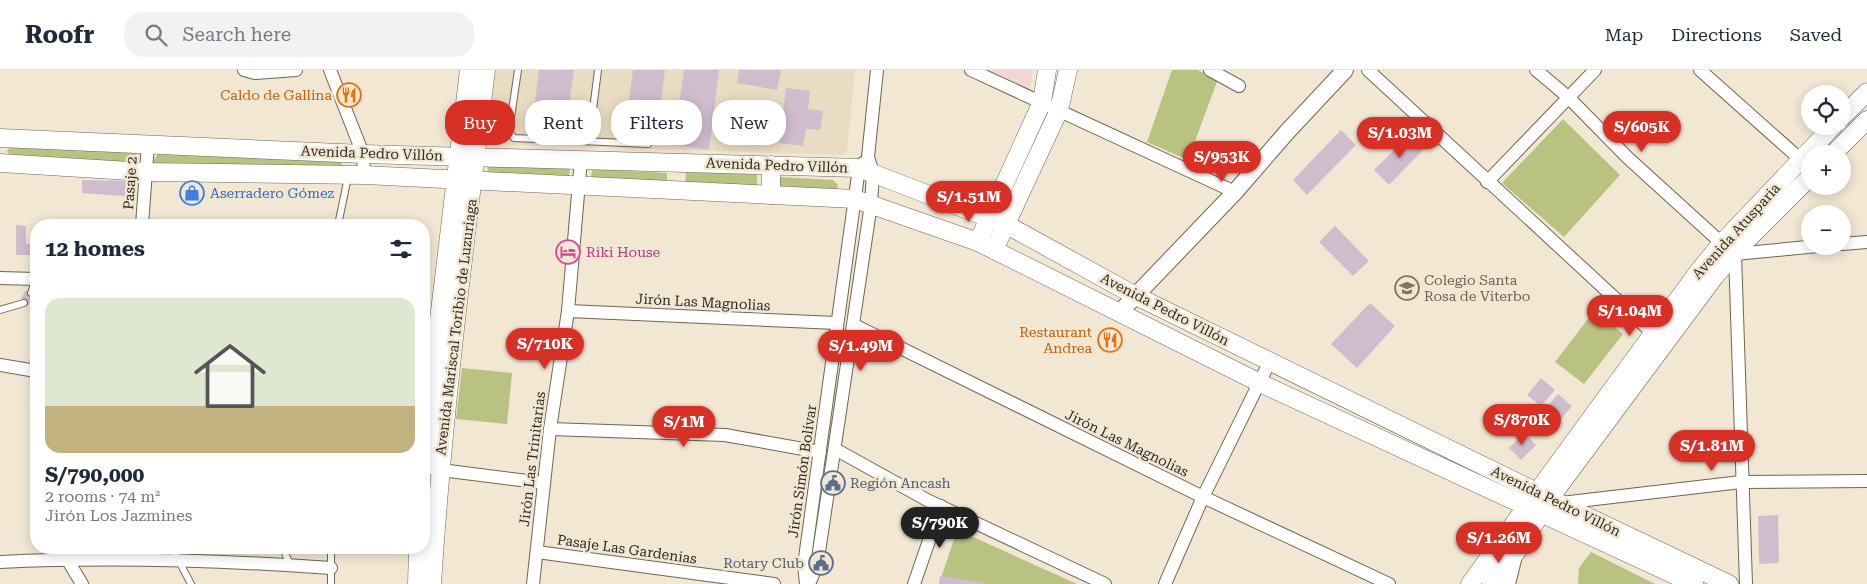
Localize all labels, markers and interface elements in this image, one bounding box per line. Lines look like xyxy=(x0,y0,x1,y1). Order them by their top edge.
search box xyxy=(124,12,474,57)
text: Roofr xyxy=(25,21,94,49)
icon: search xyxy=(142,21,170,49)
text: Search here xyxy=(182,23,291,46)
text: Map xyxy=(1605,24,1643,45)
text: Directions xyxy=(1671,24,1762,45)
text: Saved xyxy=(1790,24,1842,45)
restaurant icon: Caldo de Gallina xyxy=(336,82,362,108)
map controls xyxy=(1801,85,1851,255)
button: locate xyxy=(1801,85,1851,135)
place label: Caldo de Gallina xyxy=(220,87,332,103)
chip: Buy xyxy=(445,100,515,145)
chip: Rent xyxy=(525,100,601,145)
chip: Filters xyxy=(611,100,702,145)
chip: New xyxy=(712,100,786,145)
pin: S/605K xyxy=(1601,111,1683,153)
pin: S/1.03M xyxy=(1354,116,1446,159)
text: S/605K xyxy=(1614,117,1670,136)
text: S/1.03M xyxy=(1368,123,1432,142)
pin: S/953K xyxy=(1181,140,1263,183)
street label: Avenida Pedro Villón xyxy=(301,143,443,163)
button: + xyxy=(1801,145,1851,195)
text: S/953K xyxy=(1194,147,1250,166)
street label: Avenida Pedro Villón xyxy=(706,155,848,175)
street label: Pasaje 2 xyxy=(120,156,140,210)
shop icon: Aserradero Gómez xyxy=(179,180,205,206)
pin: S/1.51M xyxy=(923,180,1015,223)
street label: Avenida Atusparia xyxy=(1689,180,1783,282)
place label: Aserradero Gómez xyxy=(210,185,335,201)
text: S/1.51M xyxy=(937,187,1001,206)
street label: Avenida Mariscal Toribio de Luzuriaga xyxy=(432,197,480,456)
button: − xyxy=(1801,205,1851,255)
icon: filters xyxy=(387,235,415,263)
text: 12 homes xyxy=(45,237,145,261)
hotel icon: Riki House xyxy=(555,239,581,265)
place label: Riki House xyxy=(586,244,661,260)
street label: Avenida Pedro Villón xyxy=(1098,270,1232,348)
place label: Colegio Santa Rosa de Viterbo xyxy=(1424,272,1530,304)
school or university icon: Colegio Santa Rosa de Viterbo xyxy=(1394,275,1420,301)
street label: Jirón Las Magnolias xyxy=(635,290,771,314)
pin: S/1.04M xyxy=(1584,294,1676,337)
text: S/1.04M xyxy=(1598,301,1662,320)
place label: Restaurant Andrea xyxy=(1019,324,1092,356)
restaurant icon: Restaurant Andrea xyxy=(1097,327,1123,353)
pin: S/710K xyxy=(504,328,586,370)
pin: S/1.49M xyxy=(815,330,907,372)
icon: home xyxy=(185,331,275,421)
text: S/710K xyxy=(517,334,573,353)
text: S/1.49M xyxy=(829,336,893,355)
street label: Jirón Las Trinitarias xyxy=(516,390,548,527)
street label: Jirón Simón Bolívar xyxy=(785,403,819,539)
pin: S/870K xyxy=(1481,404,1563,446)
pin: S/1M xyxy=(654,406,714,448)
street label: Jirón Las Magnolias xyxy=(1063,406,1192,480)
text: S/870K xyxy=(1494,410,1550,429)
text: S/1M xyxy=(663,412,705,431)
pin: S/1.81M xyxy=(1666,430,1758,472)
text: S/1.81M xyxy=(1680,436,1744,455)
text: S/790,000 xyxy=(45,463,144,487)
street label: Avenida Pedro Villón xyxy=(1489,463,1623,539)
public building icon: Región Ancash xyxy=(820,470,846,496)
place label: Región Ancash xyxy=(850,475,951,491)
text: 2 rooms · 74 m² xyxy=(45,487,160,506)
text: Jirón Los Jazmines xyxy=(45,506,192,525)
pin: S/790K xyxy=(899,506,981,549)
text: S/790K xyxy=(912,513,968,532)
pin: S/1.26M xyxy=(1453,522,1545,564)
text: S/1.26M xyxy=(1467,528,1531,547)
street label: Pasaje Las Gardenias xyxy=(556,531,698,567)
public building icon: Rotary Club xyxy=(808,550,834,576)
place label: Rotary Club xyxy=(723,555,804,571)

